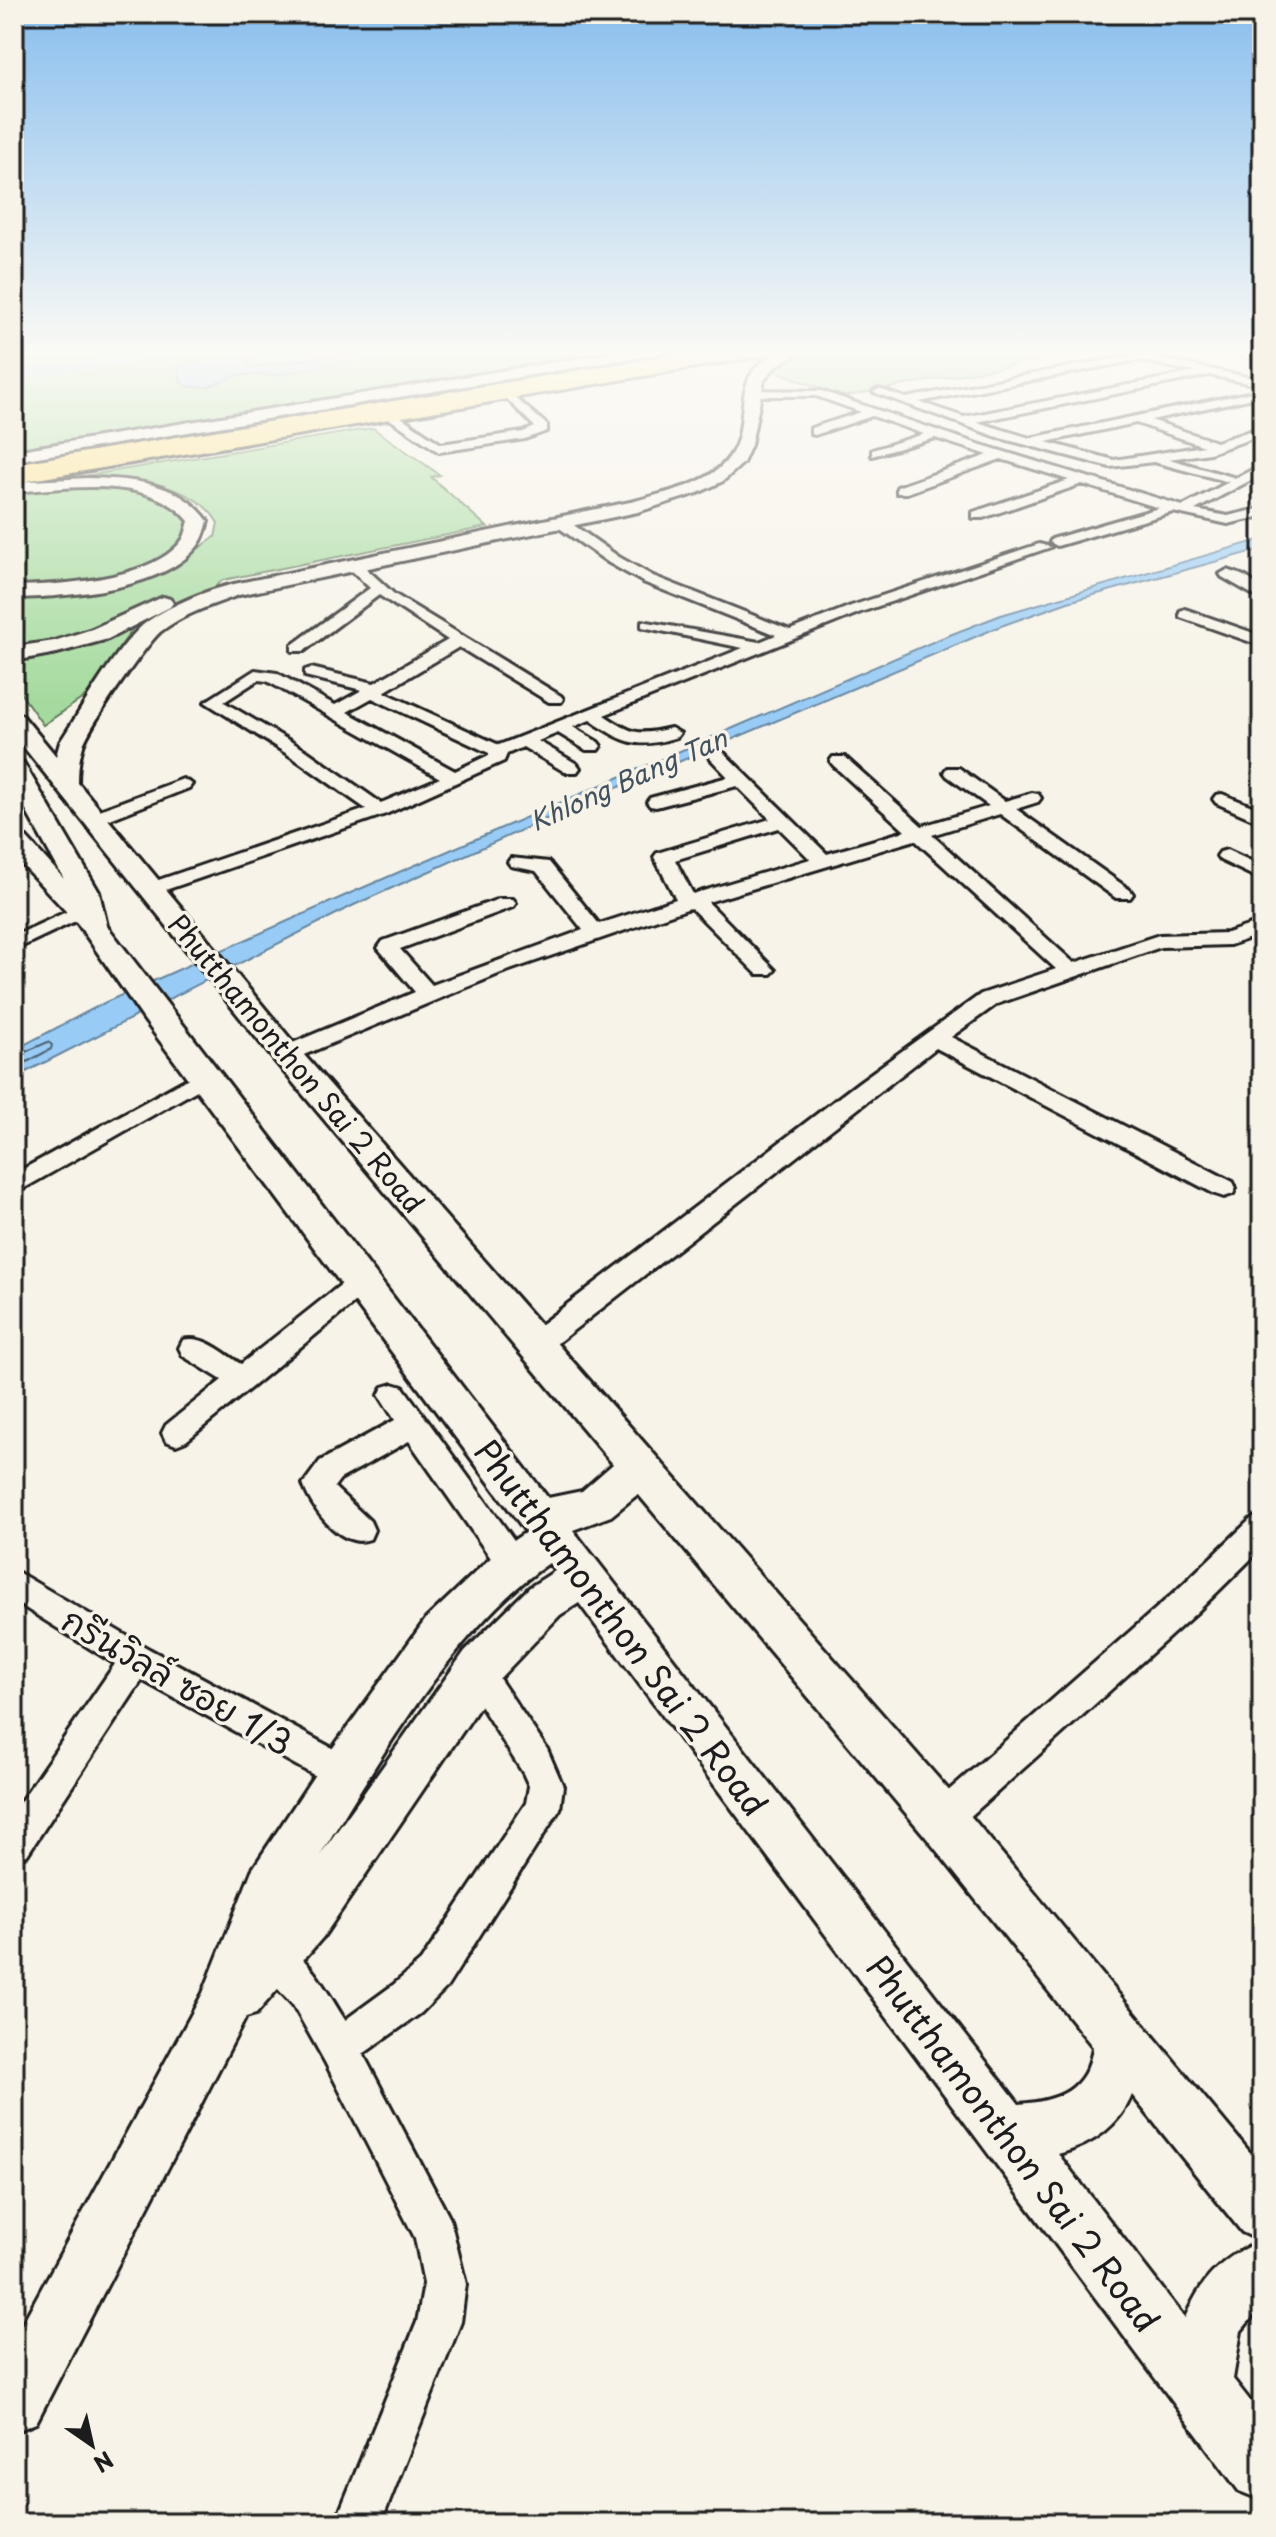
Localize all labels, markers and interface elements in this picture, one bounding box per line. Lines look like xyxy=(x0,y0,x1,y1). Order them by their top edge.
water label: Khlong Bang Tan xyxy=(523,717,734,840)
street label: Phutthamonthon Sai 2 Road xyxy=(159,904,435,1222)
street label: Phutthamonthon Sai 2 Road xyxy=(463,1427,781,1827)
street label: กรีนวิลล์ ซอย 1/3 xyxy=(53,1593,303,1767)
street label: Phutthamonthon Sai 2 Road xyxy=(855,1943,1173,2343)
north arrow xyxy=(52,2405,132,2485)
text: N xyxy=(88,2444,120,2481)

